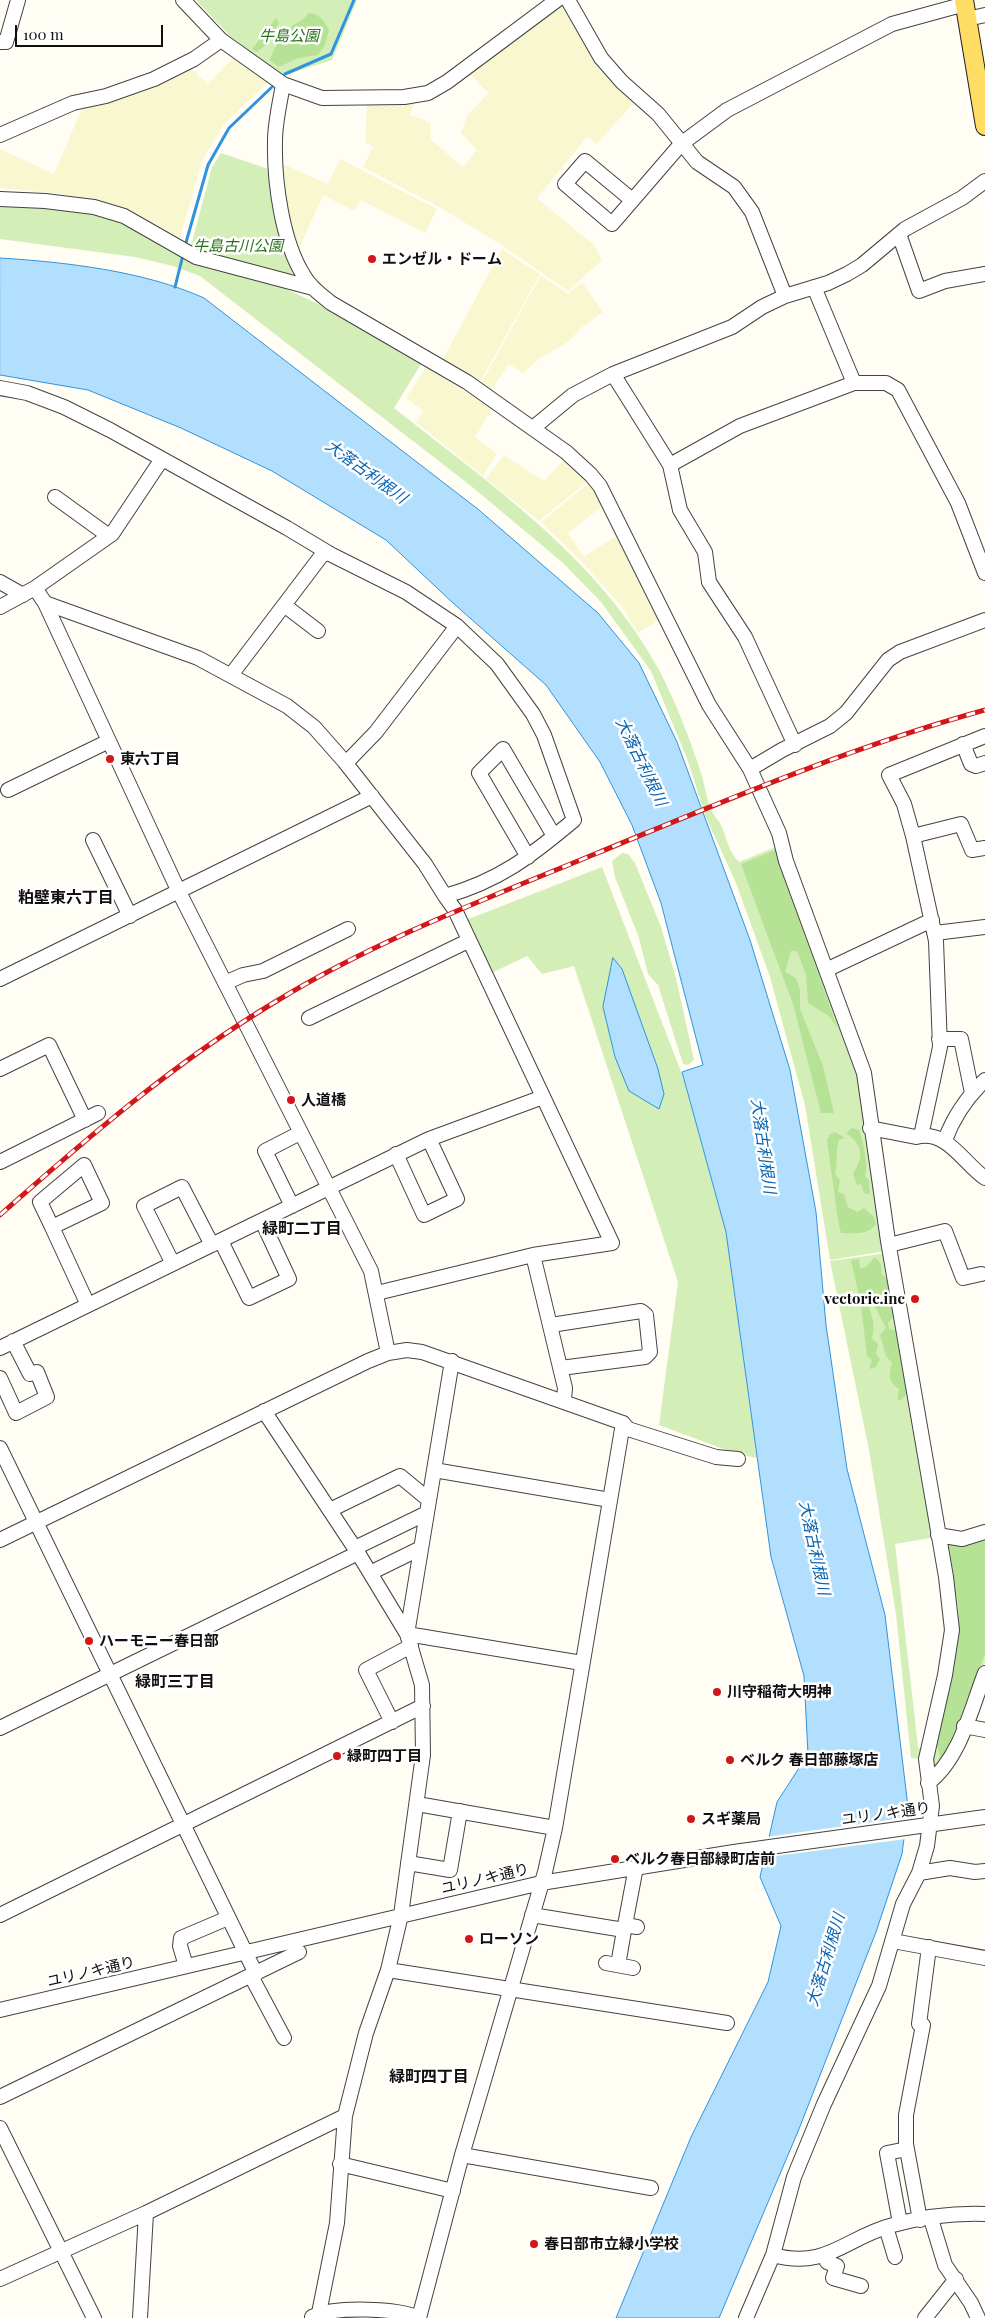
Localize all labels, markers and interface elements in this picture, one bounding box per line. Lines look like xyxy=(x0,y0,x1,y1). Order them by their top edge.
scale bar xyxy=(18,15,165,47)
text: 100 m xyxy=(23,24,64,44)
park label: 牛島公園 xyxy=(259,27,319,45)
park label: 牛島古川公園 xyxy=(193,237,283,255)
place label: エンゼル・ドーム xyxy=(382,250,502,268)
marker: エンゼル・ドーム xyxy=(366,253,378,265)
water label: 大落古利根川 xyxy=(322,436,410,508)
water label: 大落古利根川 xyxy=(611,715,671,809)
place label: 東六丁目 xyxy=(120,750,180,768)
marker: 東六丁目 xyxy=(104,753,116,765)
district label: 粕壁東六丁目 xyxy=(18,888,114,908)
place label: 人道橋 xyxy=(301,1091,346,1109)
marker: 人道橋 xyxy=(285,1094,297,1106)
water label: 大落古利根川 xyxy=(747,1097,779,1195)
district label: 緑町二丁目 xyxy=(262,1219,342,1239)
place label: vectoric.inc xyxy=(824,1290,905,1308)
marker: vectoric.inc xyxy=(909,1293,921,1305)
water label: 大落古利根川 xyxy=(795,1499,833,1597)
place label: ハーモニー春日部 xyxy=(99,1632,219,1650)
marker: ハーモニー春日部 xyxy=(83,1635,95,1647)
district label: 緑町三丁目 xyxy=(135,1672,215,1692)
place label: 川守稲荷大明神 xyxy=(727,1683,832,1701)
marker: 川守稲荷大明神 xyxy=(711,1686,723,1698)
place label: 緑町四丁目 xyxy=(347,1747,422,1765)
marker: 緑町四丁目 xyxy=(331,1750,343,1762)
place label: ベルク 春日部藤塚店 xyxy=(740,1751,878,1769)
marker: ベルク 春日部藤塚店 xyxy=(724,1754,736,1766)
street label: ユリノキ通り xyxy=(840,1799,932,1829)
place label: スギ薬局 xyxy=(701,1810,761,1828)
marker: スギ薬局 xyxy=(685,1813,697,1825)
place label: ベルク春日部緑町店前 xyxy=(625,1850,775,1868)
marker: ベルク春日部緑町店前 xyxy=(609,1853,621,1865)
street label: ユリノキ通り xyxy=(439,1860,531,1898)
water label: 大落古利根川 xyxy=(803,1911,849,2009)
place label: ローソン xyxy=(479,1930,539,1948)
marker: ローソン xyxy=(463,1933,475,1945)
street label: ユリノキ通り xyxy=(45,1953,137,1991)
district label: 緑町四丁目 xyxy=(389,2067,469,2087)
place label: 春日部市立緑小学校 xyxy=(544,2235,679,2253)
marker: 春日部市立緑小学校 xyxy=(528,2238,540,2250)

